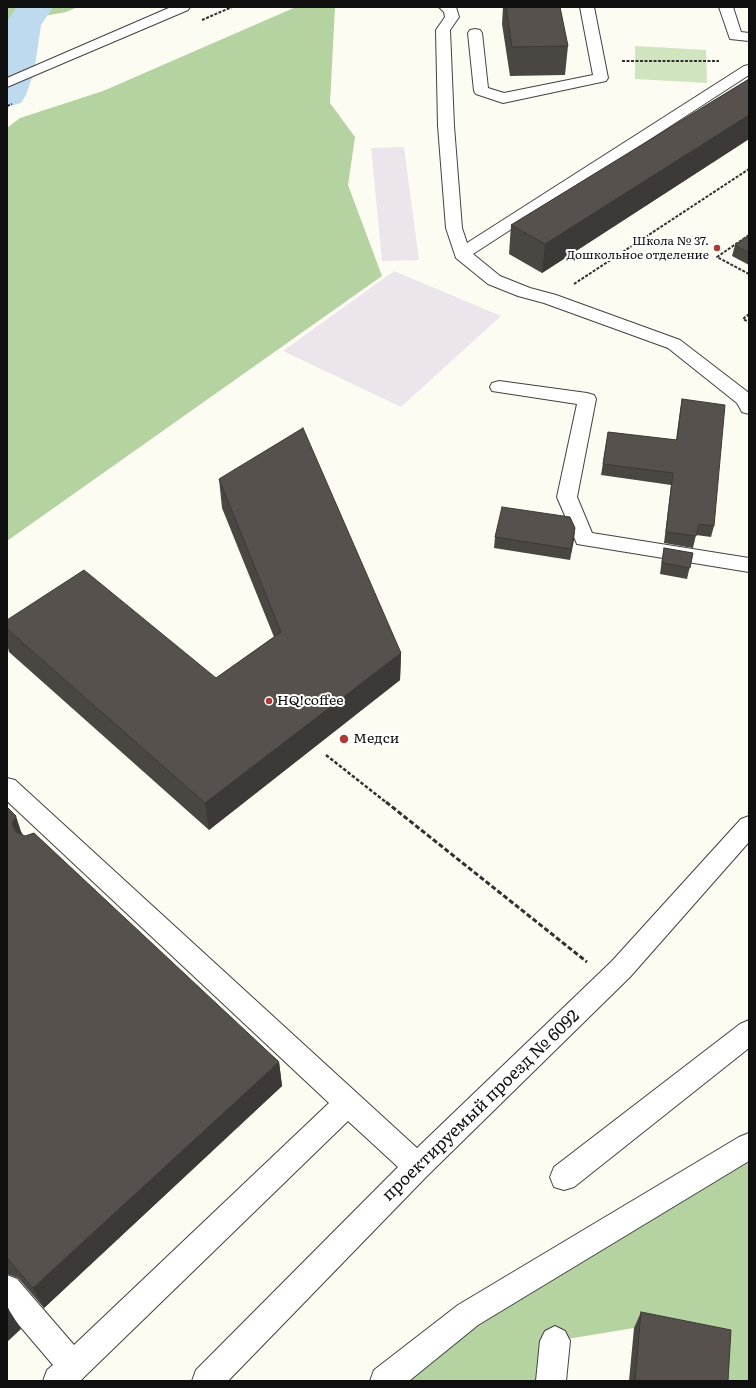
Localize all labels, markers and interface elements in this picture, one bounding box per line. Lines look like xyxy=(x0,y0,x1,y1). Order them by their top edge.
place label: Школа № 37. Дошкольное отделение xyxy=(567,234,709,262)
marker: Школа № 37. Дошкольное отделение xyxy=(712,243,722,253)
place label: HQ!coffee xyxy=(277,693,343,709)
marker: HQ!coffee xyxy=(264,696,274,706)
place label: Медси xyxy=(353,731,399,747)
marker: Медси xyxy=(338,733,350,745)
street label: проектируемый проезд № 6092 xyxy=(378,1006,584,1206)

